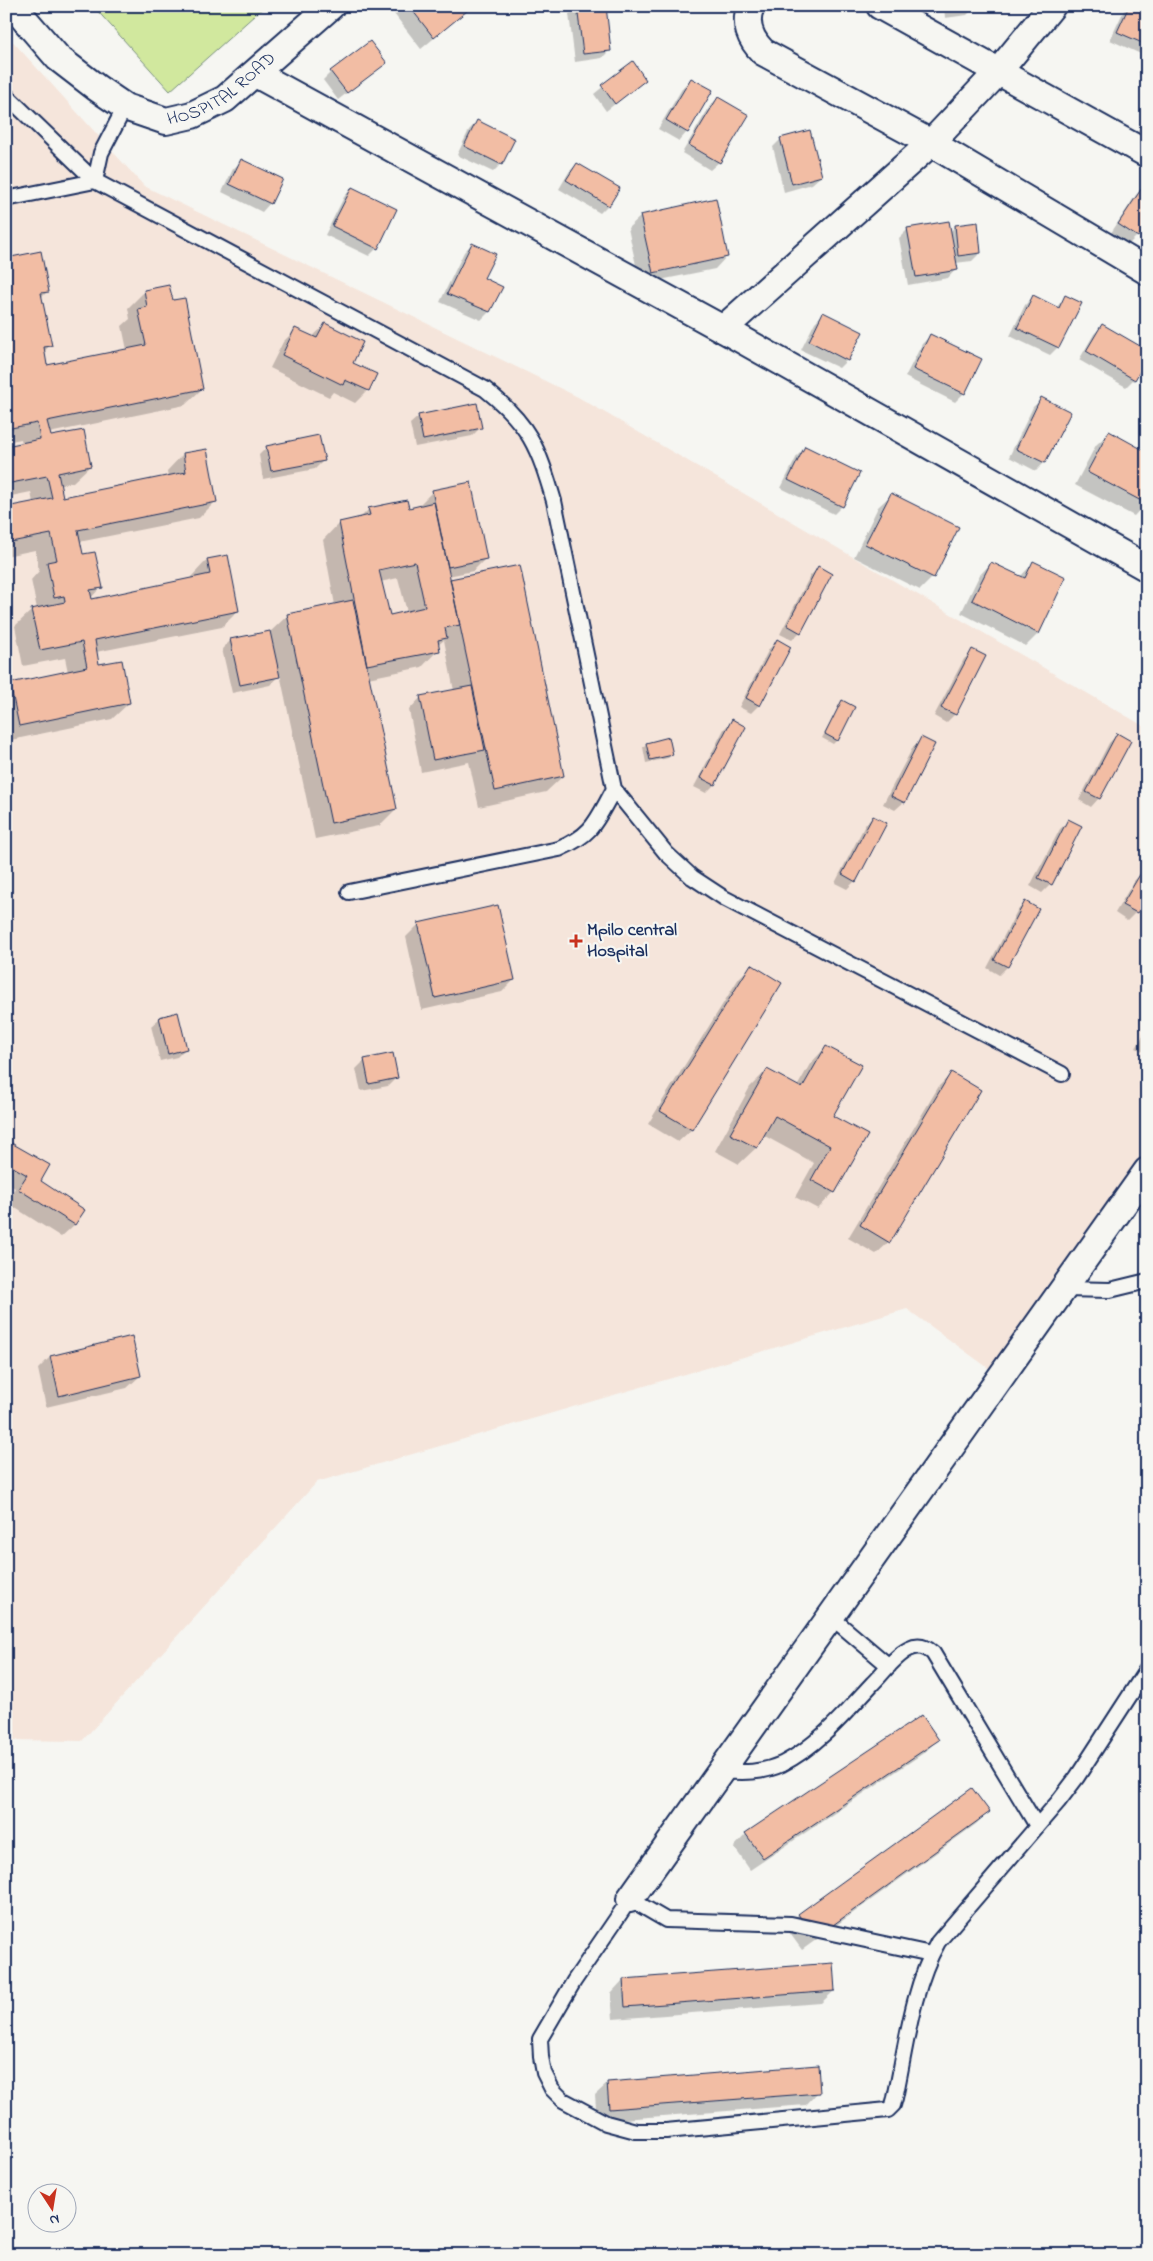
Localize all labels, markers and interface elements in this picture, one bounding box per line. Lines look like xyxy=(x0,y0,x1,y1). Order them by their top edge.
street label: HOSPITAL ROAD xyxy=(165,47,282,133)
place label: Mpilo central Hospital xyxy=(587,918,677,965)
marker: Mpilo central Hospital xyxy=(569,934,583,948)
north arrow xyxy=(28,2184,78,2234)
text: N xyxy=(48,2208,61,2231)

